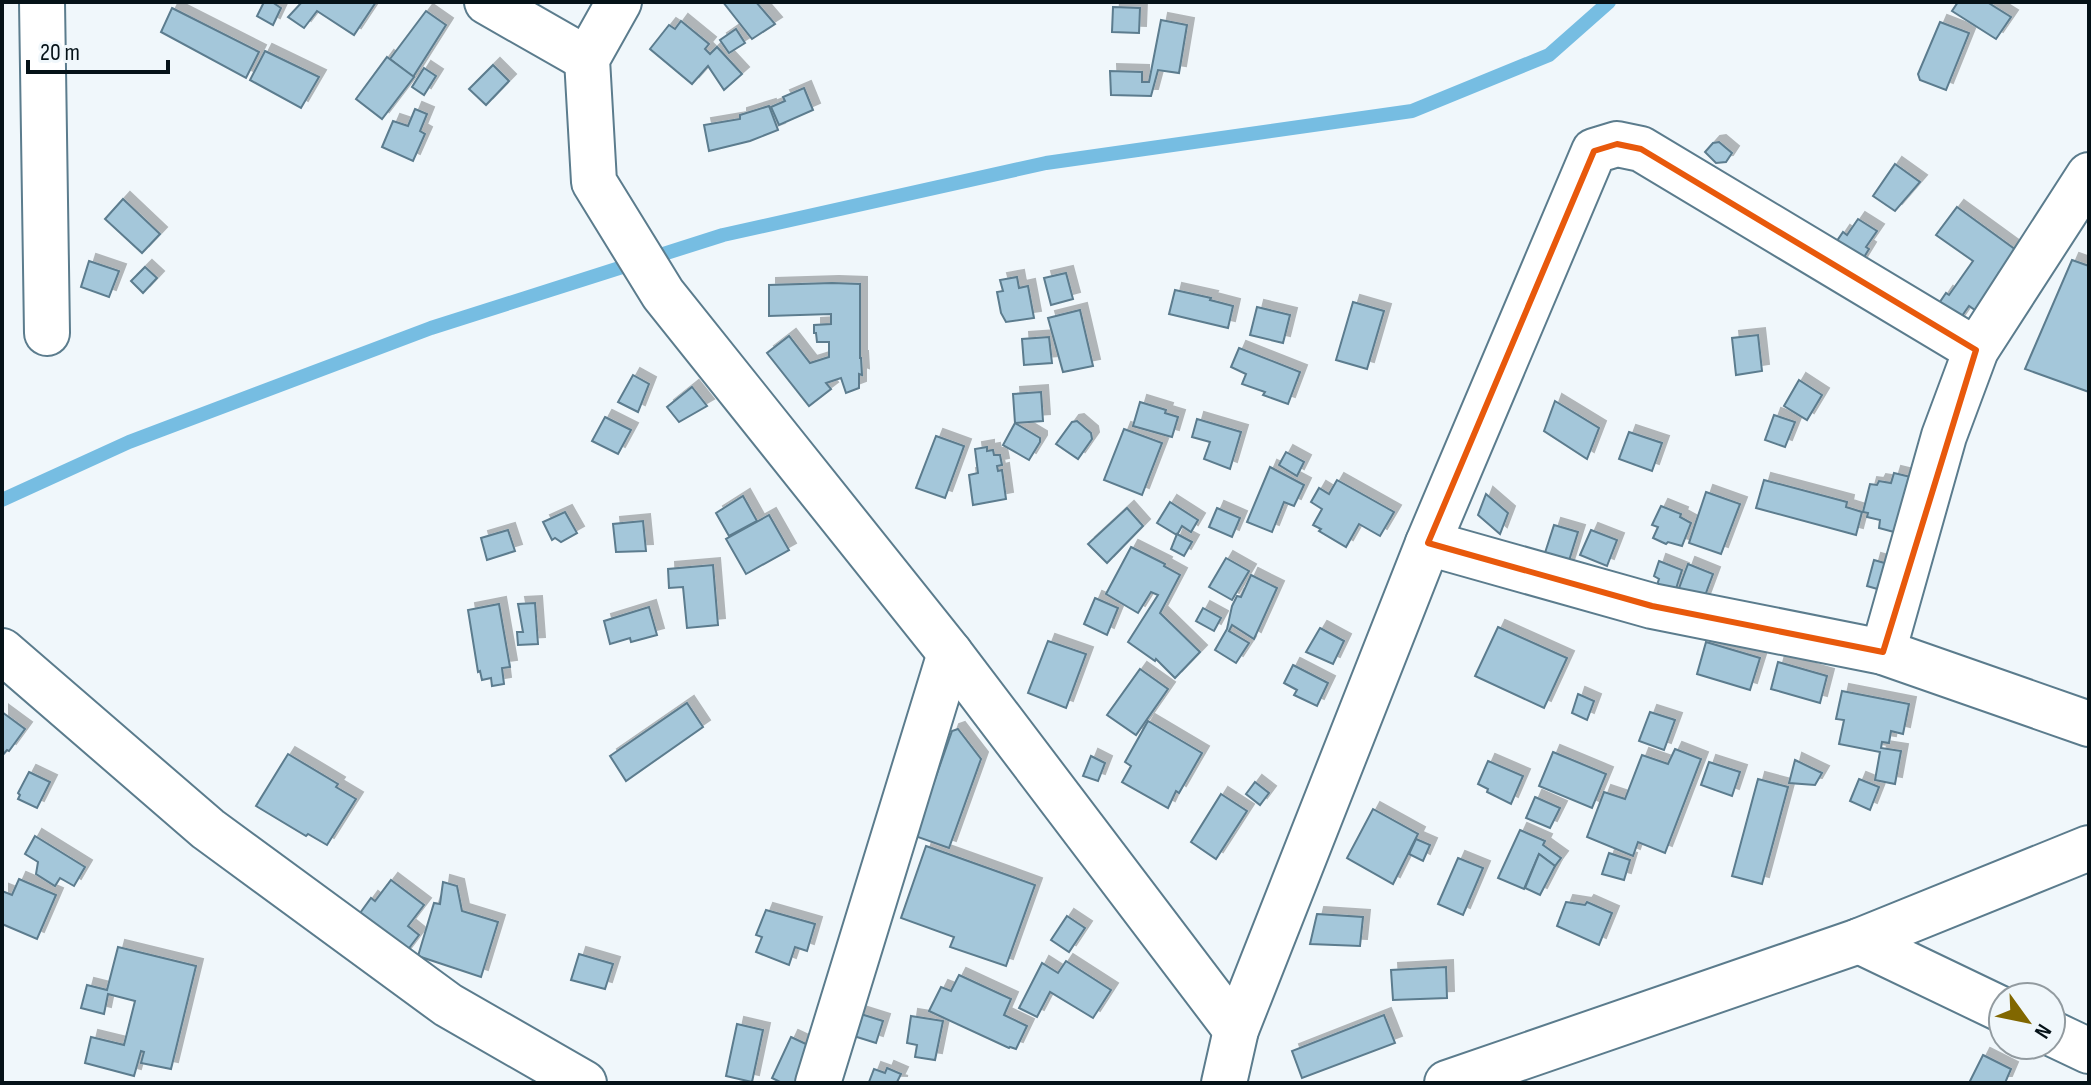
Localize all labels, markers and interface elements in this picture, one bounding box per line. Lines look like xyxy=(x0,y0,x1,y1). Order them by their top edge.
scale bar xyxy=(28,24,168,74)
text: 20 m xyxy=(40,38,80,67)
north arrow xyxy=(1987,981,2067,1061)
text: N xyxy=(2028,1019,2057,1043)

